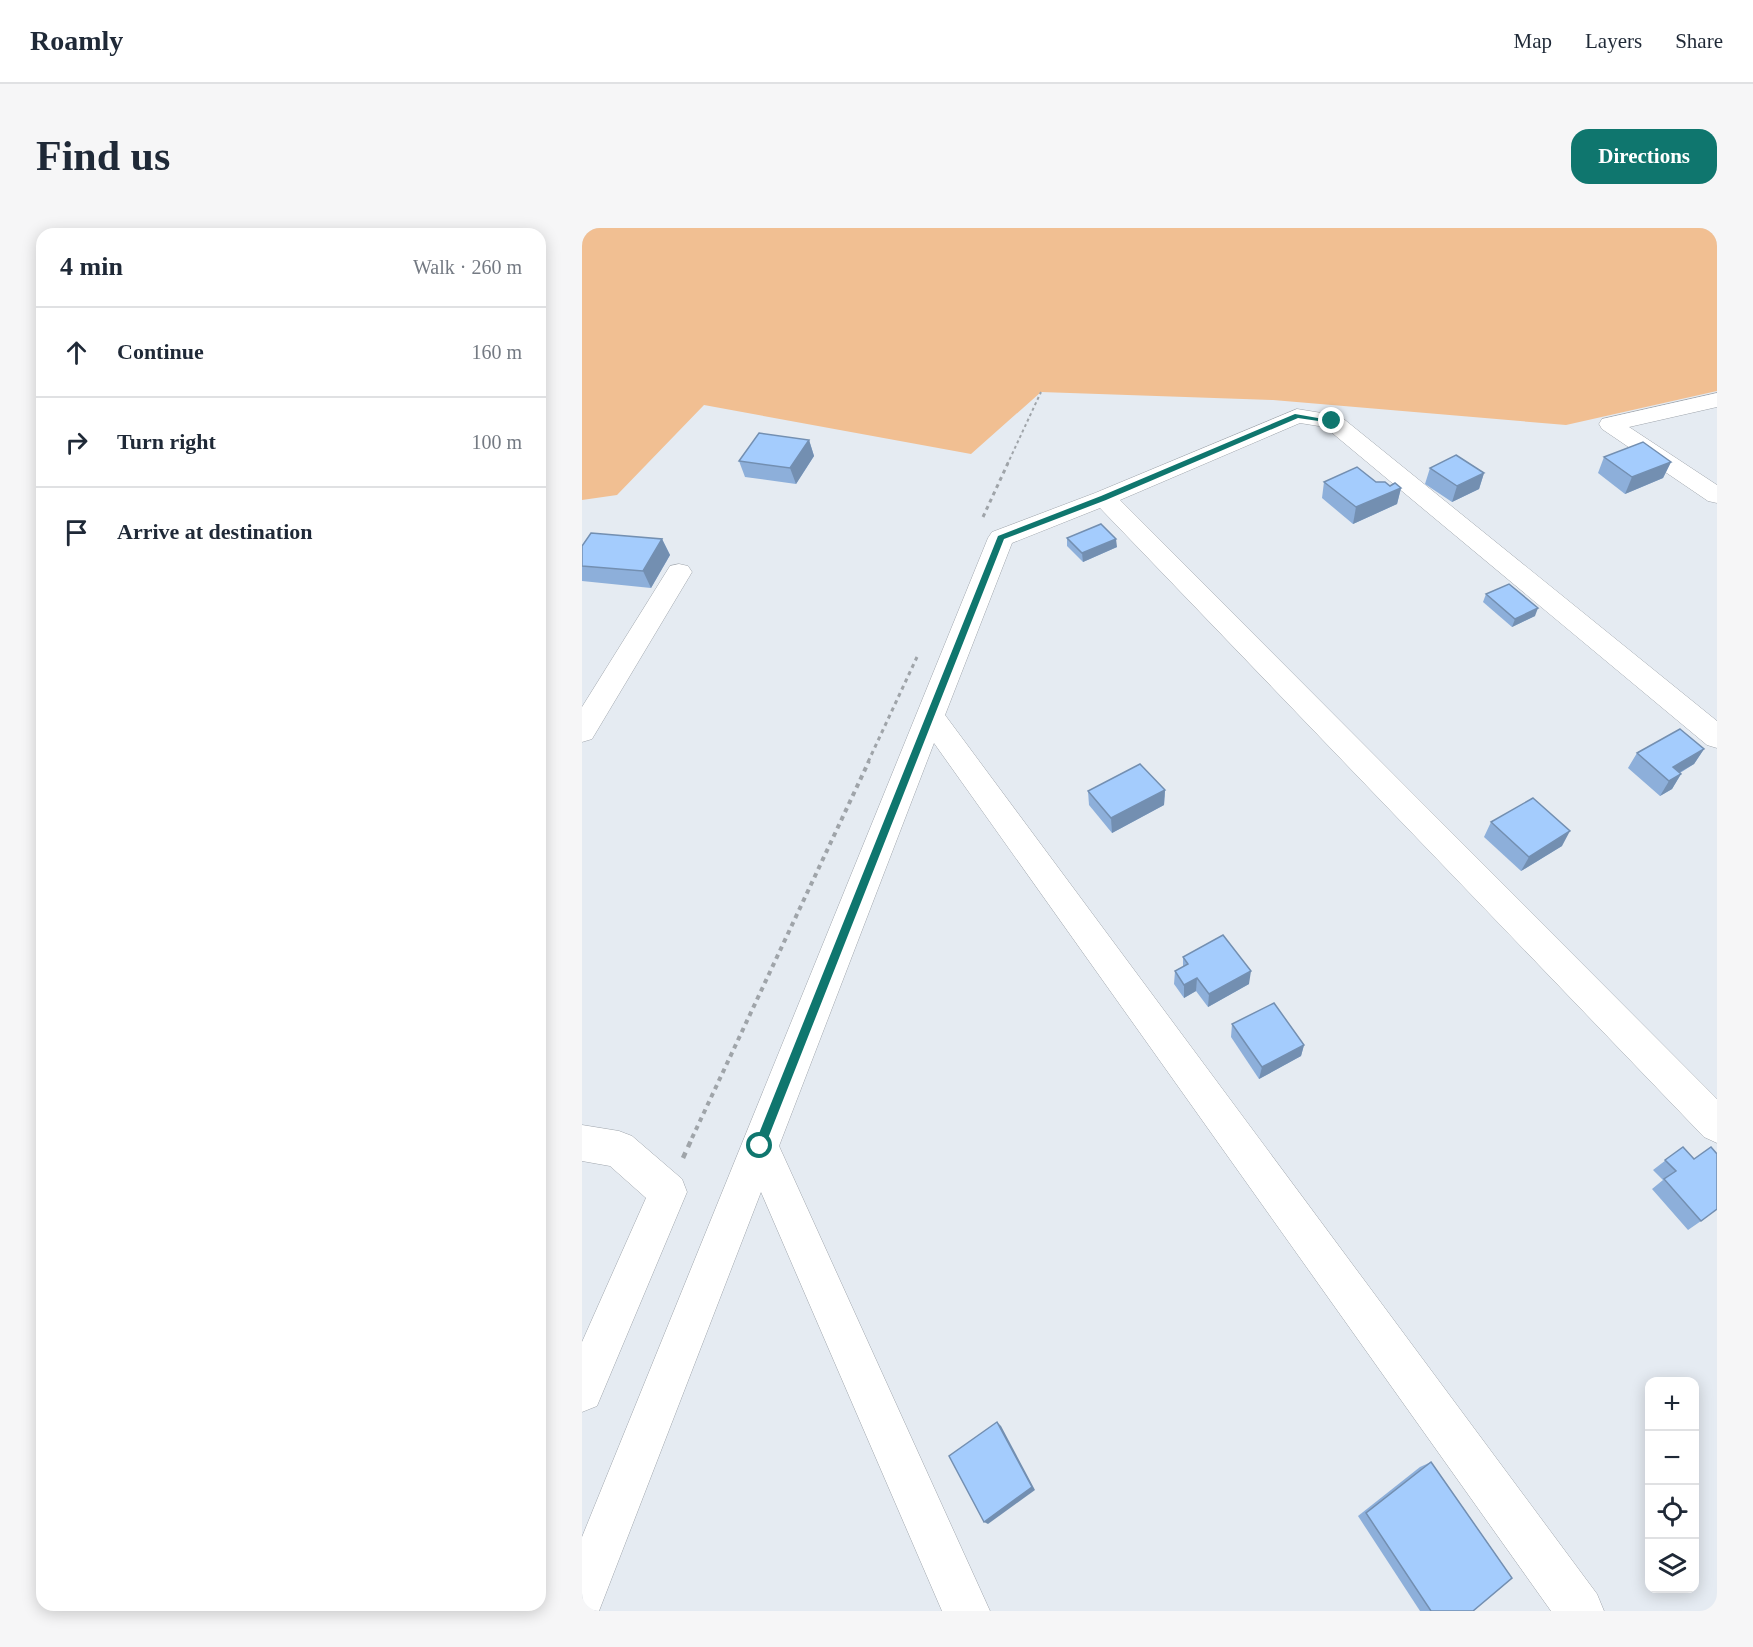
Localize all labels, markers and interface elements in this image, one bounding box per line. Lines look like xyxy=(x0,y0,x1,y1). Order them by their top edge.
text: Roamly xyxy=(30,25,123,56)
text: Map xyxy=(1514,29,1552,53)
text: Layers xyxy=(1585,29,1642,53)
text: Share xyxy=(1675,29,1723,53)
button: Directions xyxy=(1571,129,1717,184)
text: Find us xyxy=(36,133,170,179)
text: 4 min xyxy=(60,252,123,281)
text: Walk · 260 m xyxy=(413,256,522,278)
icon: ahead xyxy=(60,336,93,369)
text: Continue xyxy=(117,339,204,364)
text: 160 m xyxy=(471,341,522,363)
route end xyxy=(1318,407,1344,433)
icon: right xyxy=(60,426,93,459)
text: Turn right xyxy=(117,429,216,454)
text: 100 m xyxy=(471,431,522,453)
icon: arrive xyxy=(60,516,93,549)
text: Arrive at destination xyxy=(117,519,313,544)
route start xyxy=(746,1132,772,1158)
map controls xyxy=(1645,1377,1699,1593)
button: + xyxy=(1645,1377,1699,1431)
button: − xyxy=(1645,1431,1699,1485)
button: locate xyxy=(1645,1485,1699,1539)
button: layers xyxy=(1645,1539,1699,1593)

